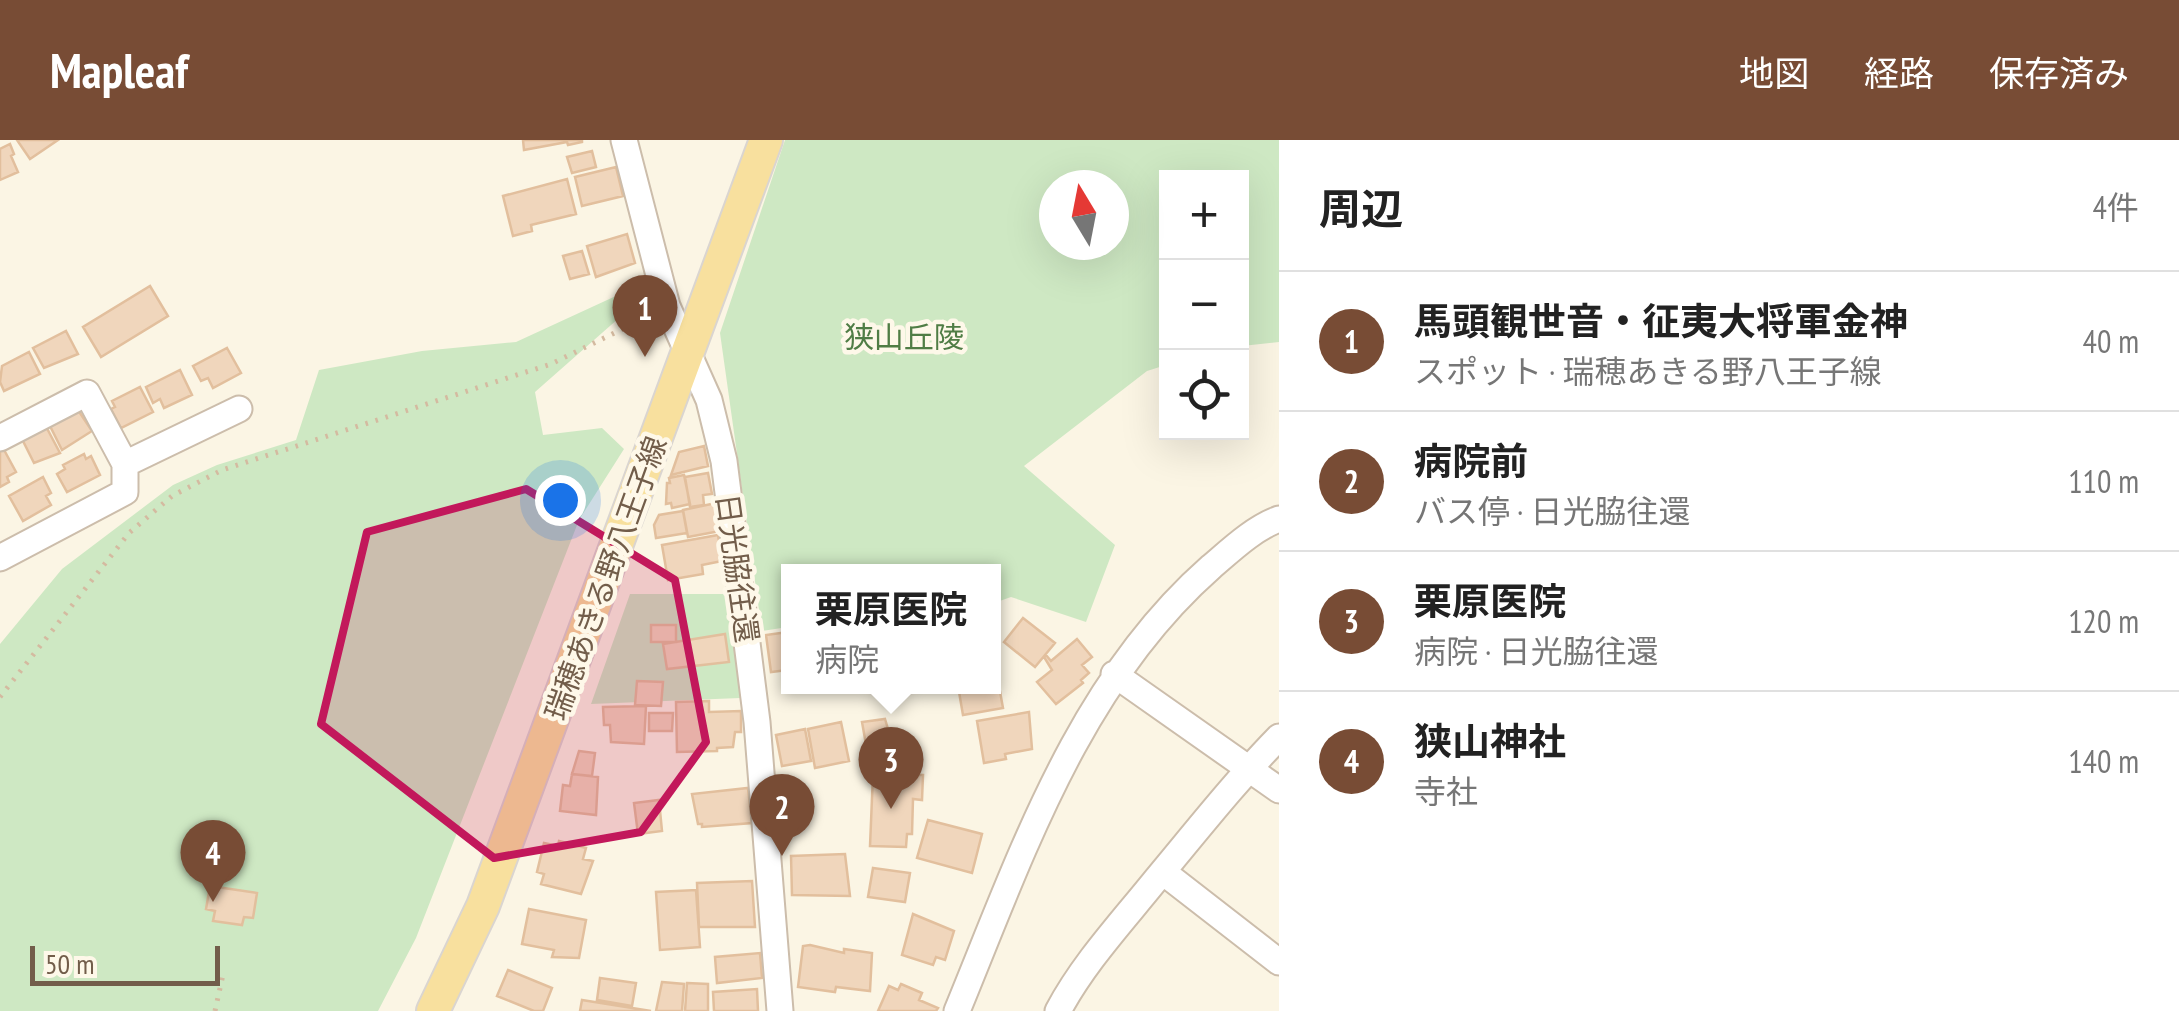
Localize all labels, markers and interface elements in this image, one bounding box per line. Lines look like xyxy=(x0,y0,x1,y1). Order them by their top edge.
text: Mapleaf xyxy=(50,39,188,101)
text: 地図 xyxy=(1739,50,1809,96)
text: 経路 xyxy=(1864,50,1934,96)
text: 保存済み xyxy=(1989,50,2129,96)
north arrow xyxy=(1039,170,1129,260)
map controls xyxy=(1159,170,1249,440)
button: + xyxy=(1159,170,1249,260)
text: 周辺 xyxy=(1319,181,1403,236)
text: 4件 xyxy=(2093,186,2139,228)
button: − xyxy=(1159,260,1249,350)
pin: 1 xyxy=(612,274,678,357)
text: 馬頭観世音・征夷大将軍金神 xyxy=(1414,296,1908,345)
park label: 狭山丘陵 xyxy=(844,317,964,356)
text: 1 xyxy=(1344,320,1359,362)
text: 40 m xyxy=(2083,320,2139,362)
button: locate xyxy=(1159,350,1249,440)
text: スポット · 瑞穂あきる野八王子線 xyxy=(1414,350,1882,392)
street label: 瑞穂あきる野八王子線 xyxy=(535,431,675,725)
text: 病院前 xyxy=(1414,436,1528,485)
text: 2 xyxy=(1344,460,1359,502)
text: 110 m xyxy=(2068,460,2139,502)
your location xyxy=(535,475,586,526)
text: バス停 · 日光脇往還 xyxy=(1414,490,1690,532)
street label: 日光脇往還 xyxy=(708,491,768,645)
popup xyxy=(781,564,1001,694)
text: 栗原医院 xyxy=(1414,576,1566,625)
text: 栗原医院 xyxy=(815,584,967,633)
text: 3 xyxy=(1344,600,1359,642)
text: 120 m xyxy=(2068,600,2139,642)
text: 病院 · 日光脇往還 xyxy=(1414,630,1658,672)
text: 病院 xyxy=(815,638,879,680)
text: 狭山神社 xyxy=(1414,716,1566,765)
pin: 3 xyxy=(858,726,924,809)
text: 4 xyxy=(1344,740,1359,782)
text: 140 m xyxy=(2068,740,2139,782)
text: 寺社 xyxy=(1414,770,1478,812)
pin: 2 xyxy=(750,774,814,856)
pin: 4 xyxy=(180,820,246,902)
scale bar xyxy=(30,941,220,986)
text: 50 m xyxy=(45,945,94,982)

